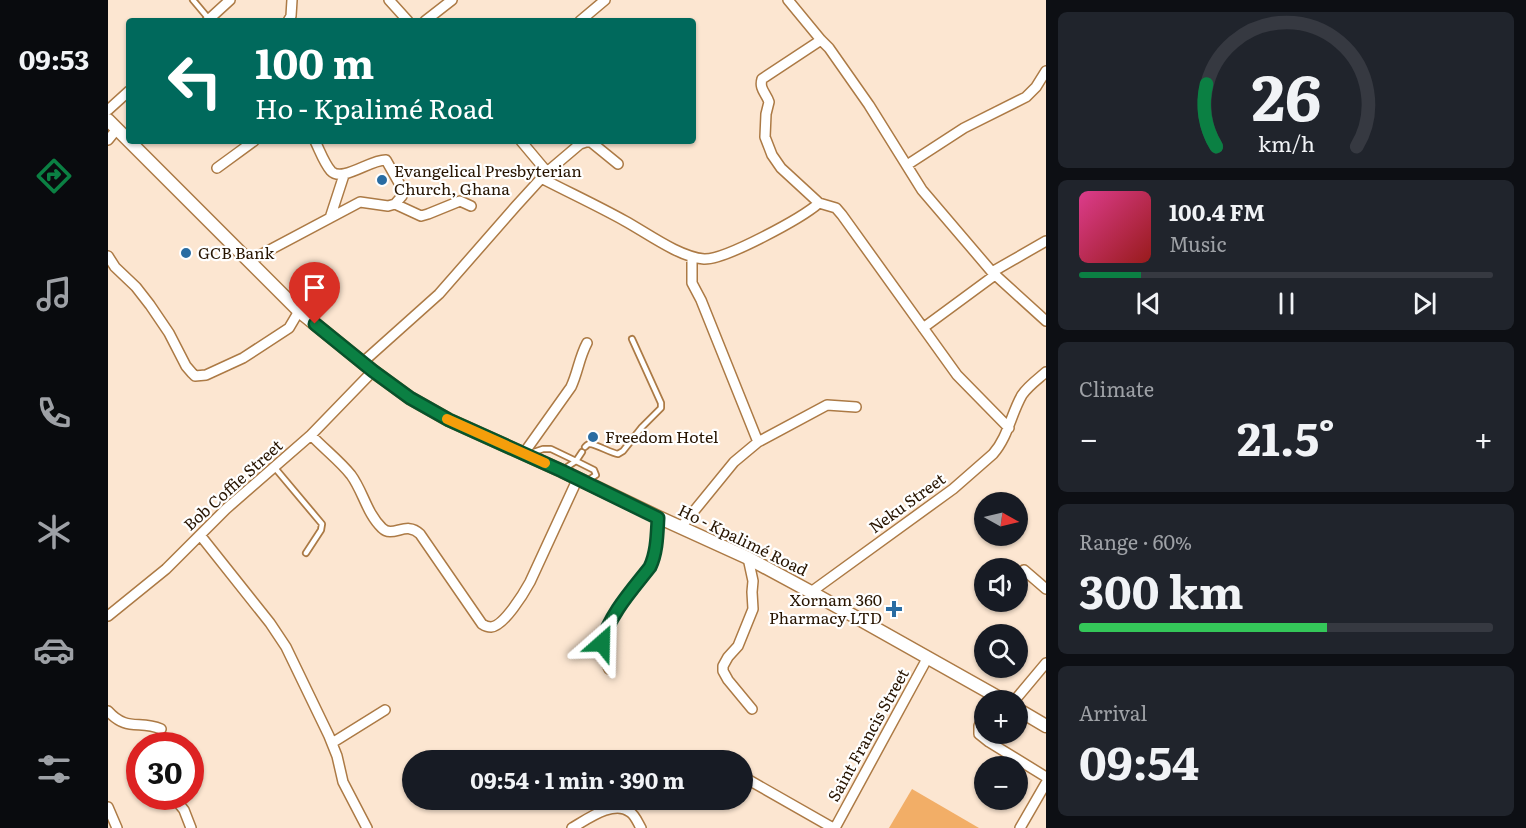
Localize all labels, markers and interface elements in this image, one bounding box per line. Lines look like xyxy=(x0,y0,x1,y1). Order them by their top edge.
text: 100 m xyxy=(255,30,374,92)
text: 09:53 xyxy=(19,38,89,78)
icon: left xyxy=(156,42,234,120)
text: 26 xyxy=(1251,48,1321,140)
text: Ho - Kpalimé Road xyxy=(255,87,494,127)
text: km/h xyxy=(1257,127,1315,159)
icon: directions xyxy=(33,155,75,197)
place label: Evangelical Presbyterian Church, Ghana xyxy=(394,158,582,200)
marker: Evangelical Presbyterian Church, Ghana xyxy=(375,173,389,187)
text: 100.4 FM xyxy=(1169,195,1265,228)
text: Music xyxy=(1169,228,1226,258)
place label: GCB Bank xyxy=(198,240,275,264)
marker: GCB Bank xyxy=(179,246,193,260)
pin xyxy=(289,262,340,324)
icon: arrive xyxy=(298,271,331,304)
icon: music xyxy=(33,273,75,315)
icon: previous xyxy=(1132,287,1165,320)
icon: pause xyxy=(1270,287,1303,320)
icon: next xyxy=(1408,287,1441,320)
text: Climate xyxy=(1079,373,1154,403)
icon: phone xyxy=(33,392,75,434)
text: 21.5° xyxy=(1237,403,1335,470)
text: − xyxy=(1079,412,1098,461)
text: + xyxy=(1474,412,1493,461)
place label: Freedom Hotel xyxy=(605,424,718,448)
marker: Freedom Hotel xyxy=(586,430,600,444)
street label: Bob Coffie Street xyxy=(177,433,288,535)
street label: Neku Street xyxy=(863,466,950,538)
north arrow xyxy=(974,492,1028,546)
map controls xyxy=(974,492,1028,810)
street label: Ho - Kpalimé Road xyxy=(675,497,812,581)
icon: climate xyxy=(33,511,75,553)
text: Range · 60% xyxy=(1079,526,1192,556)
text: 300 km xyxy=(1079,556,1244,623)
button: sound xyxy=(974,558,1028,612)
place label: Xornam 360 Pharmacy LTD xyxy=(769,587,882,629)
marker: Xornam 360 Pharmacy LTD xyxy=(887,602,901,616)
position arrow xyxy=(570,611,634,675)
button: search xyxy=(974,624,1028,678)
icon: car xyxy=(33,629,75,671)
street label: Saint Francis Street xyxy=(821,663,914,805)
button: + xyxy=(974,690,1028,744)
text: Arrival xyxy=(1079,697,1147,727)
text: 09:54 xyxy=(1079,727,1199,794)
speed limit sign: 30 xyxy=(126,732,204,810)
icon: filters xyxy=(33,748,75,790)
button: − xyxy=(974,756,1028,810)
text: 09:54 · 1 min · 390 m xyxy=(470,763,685,796)

